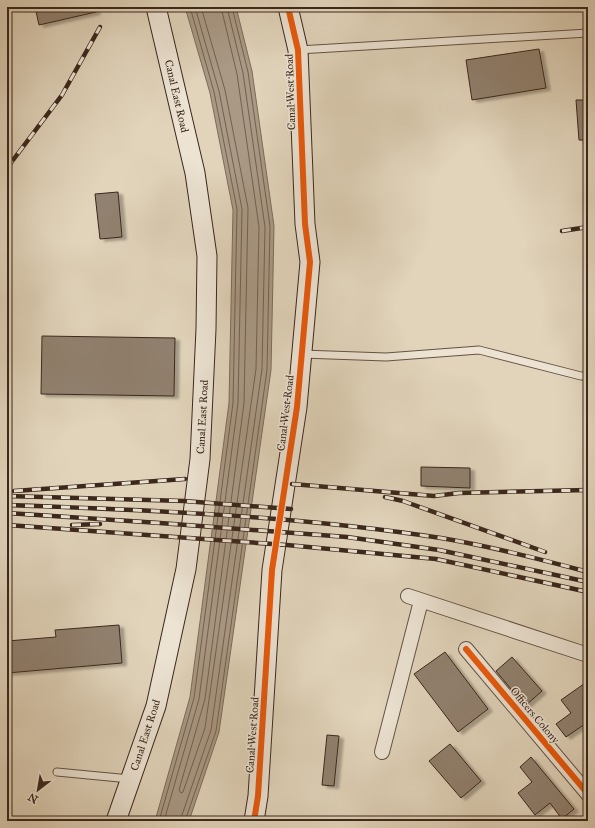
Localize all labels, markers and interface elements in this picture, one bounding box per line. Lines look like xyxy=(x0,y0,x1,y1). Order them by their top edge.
street label: Canal West Road xyxy=(283,53,298,130)
street label: Canal East Road xyxy=(162,58,191,134)
street label: Canal West Road xyxy=(274,374,297,452)
street label: Canal East Road xyxy=(194,379,211,454)
street label: Officers Colony xyxy=(507,685,562,747)
street label: Canal West Road xyxy=(243,696,262,774)
street label: Canal East Road xyxy=(128,697,163,773)
north arrow xyxy=(18,770,58,810)
text: N xyxy=(25,790,40,806)

